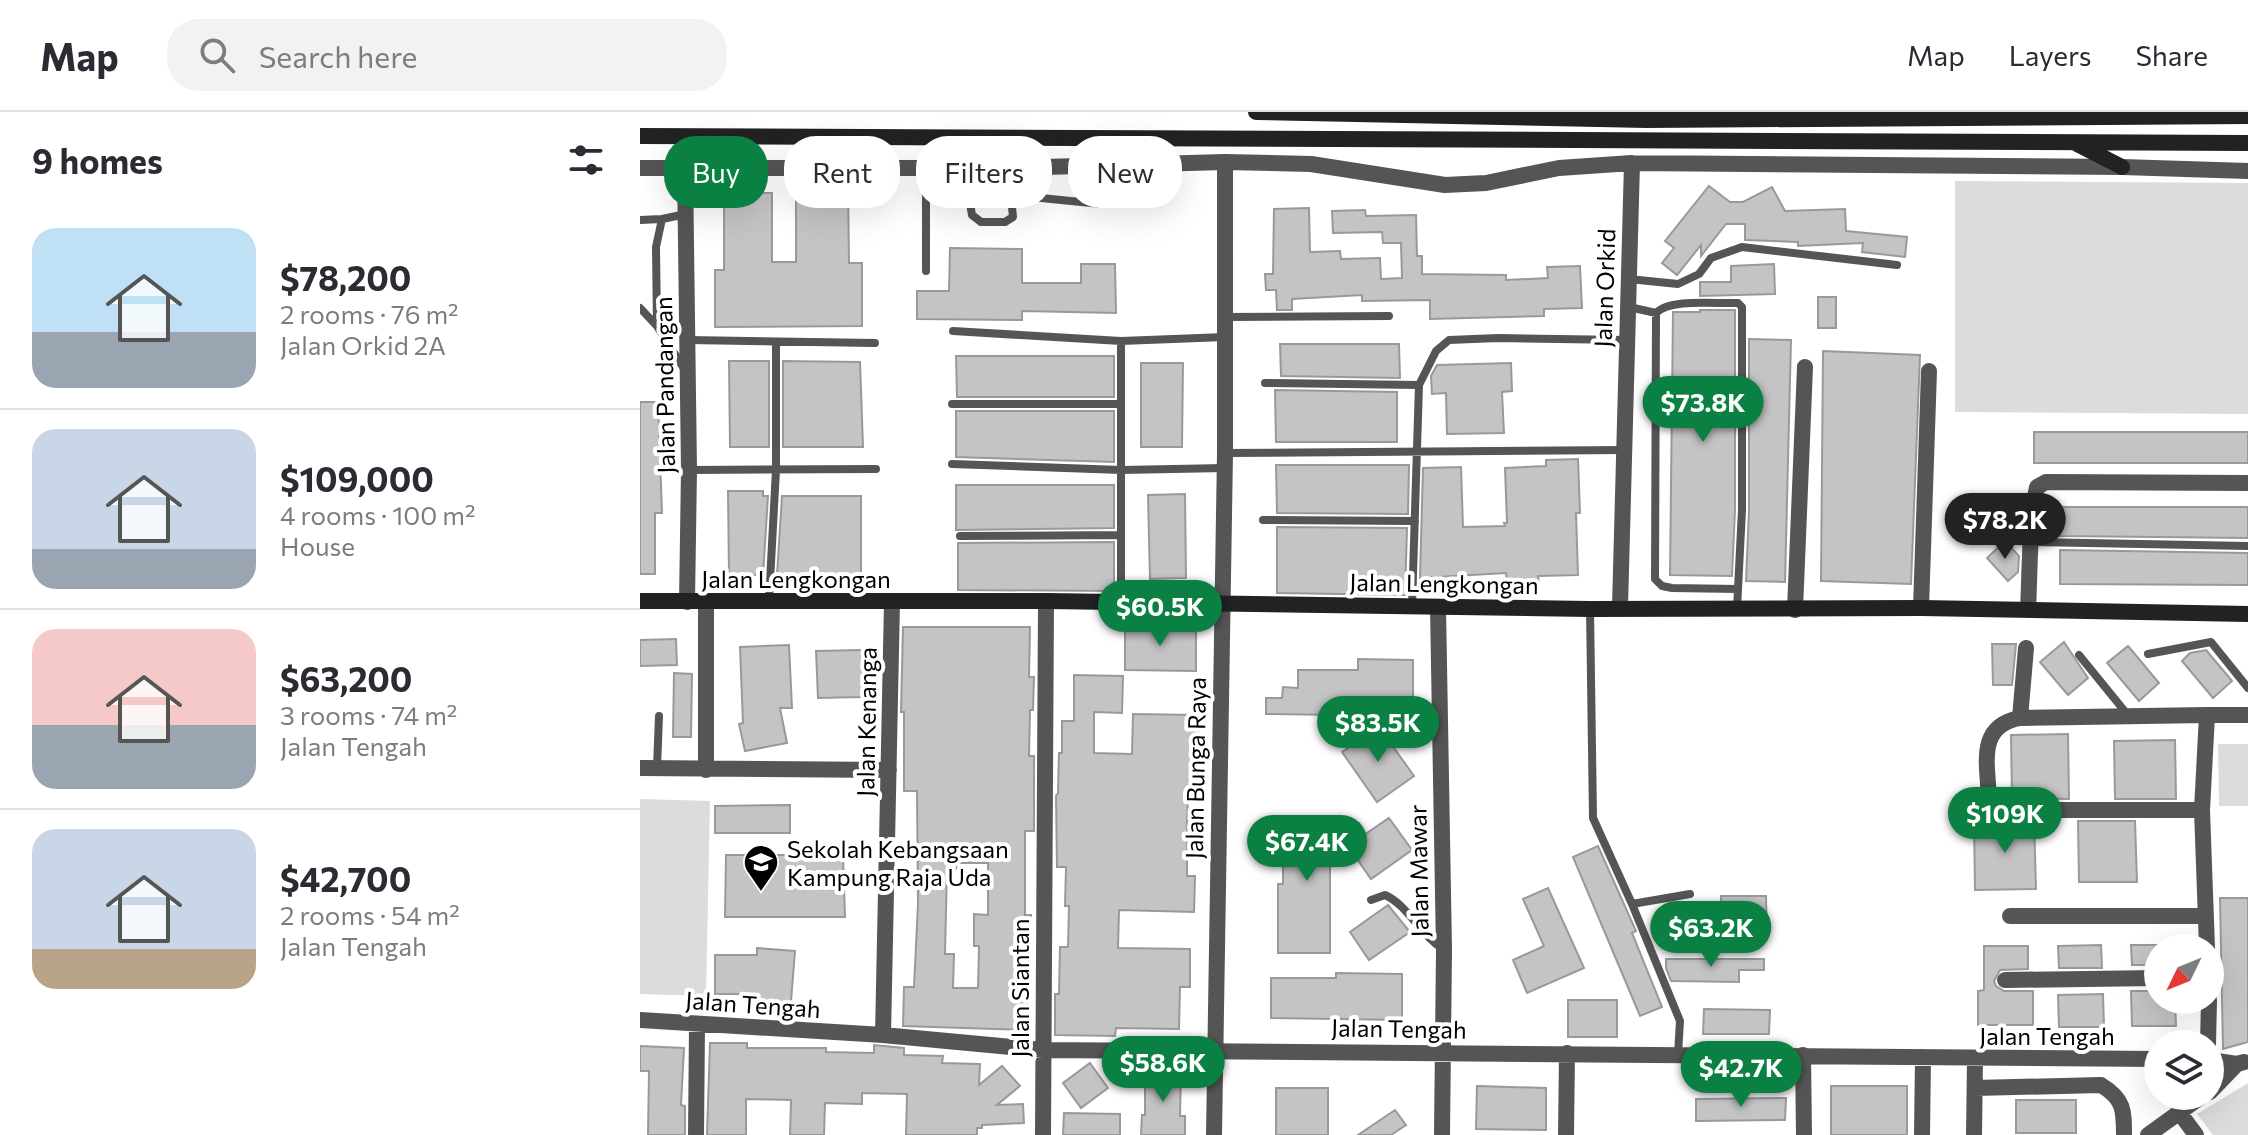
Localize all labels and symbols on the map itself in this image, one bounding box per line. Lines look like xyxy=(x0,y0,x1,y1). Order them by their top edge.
street label: Jalan Orkid xyxy=(1587,228,1621,348)
street label: Jalan Pandangan xyxy=(648,296,680,474)
pin: $73.8K xyxy=(1638,376,1768,444)
pin: $78.2K xyxy=(1940,493,2070,561)
street label: Jalan Lengkongan xyxy=(701,564,891,593)
street label: Jalan Lengkongan xyxy=(1349,567,1539,599)
pin: $60.5K xyxy=(1095,580,1225,648)
street label: Jalan Kenanga xyxy=(850,647,882,797)
street label: Jalan Bunga Raya xyxy=(1179,677,1211,859)
pin: $83.5K xyxy=(1313,696,1443,764)
pin: $109K xyxy=(1949,787,2061,855)
street label: Jalan Mawar xyxy=(1402,804,1434,938)
pin: $67.4K xyxy=(1242,815,1372,883)
place label: Sekolah Kebangsaan Kampung Raja Uda xyxy=(787,834,1009,891)
school or university icon: Sekolah Kebangsaan Kampung Raja Uda xyxy=(742,843,780,893)
pin: $63.2K xyxy=(1646,901,1776,969)
street label: Jalan Siantan xyxy=(1005,918,1034,1058)
north arrow xyxy=(2144,934,2224,1014)
street label: Jalan Tengah xyxy=(684,985,822,1023)
street label: Jalan Tengah xyxy=(1331,1012,1467,1044)
street label: Jalan Tengah xyxy=(1979,1021,2115,1050)
pin: $58.6K xyxy=(1098,1036,1228,1104)
pin: $42.7K xyxy=(1676,1041,1806,1109)

